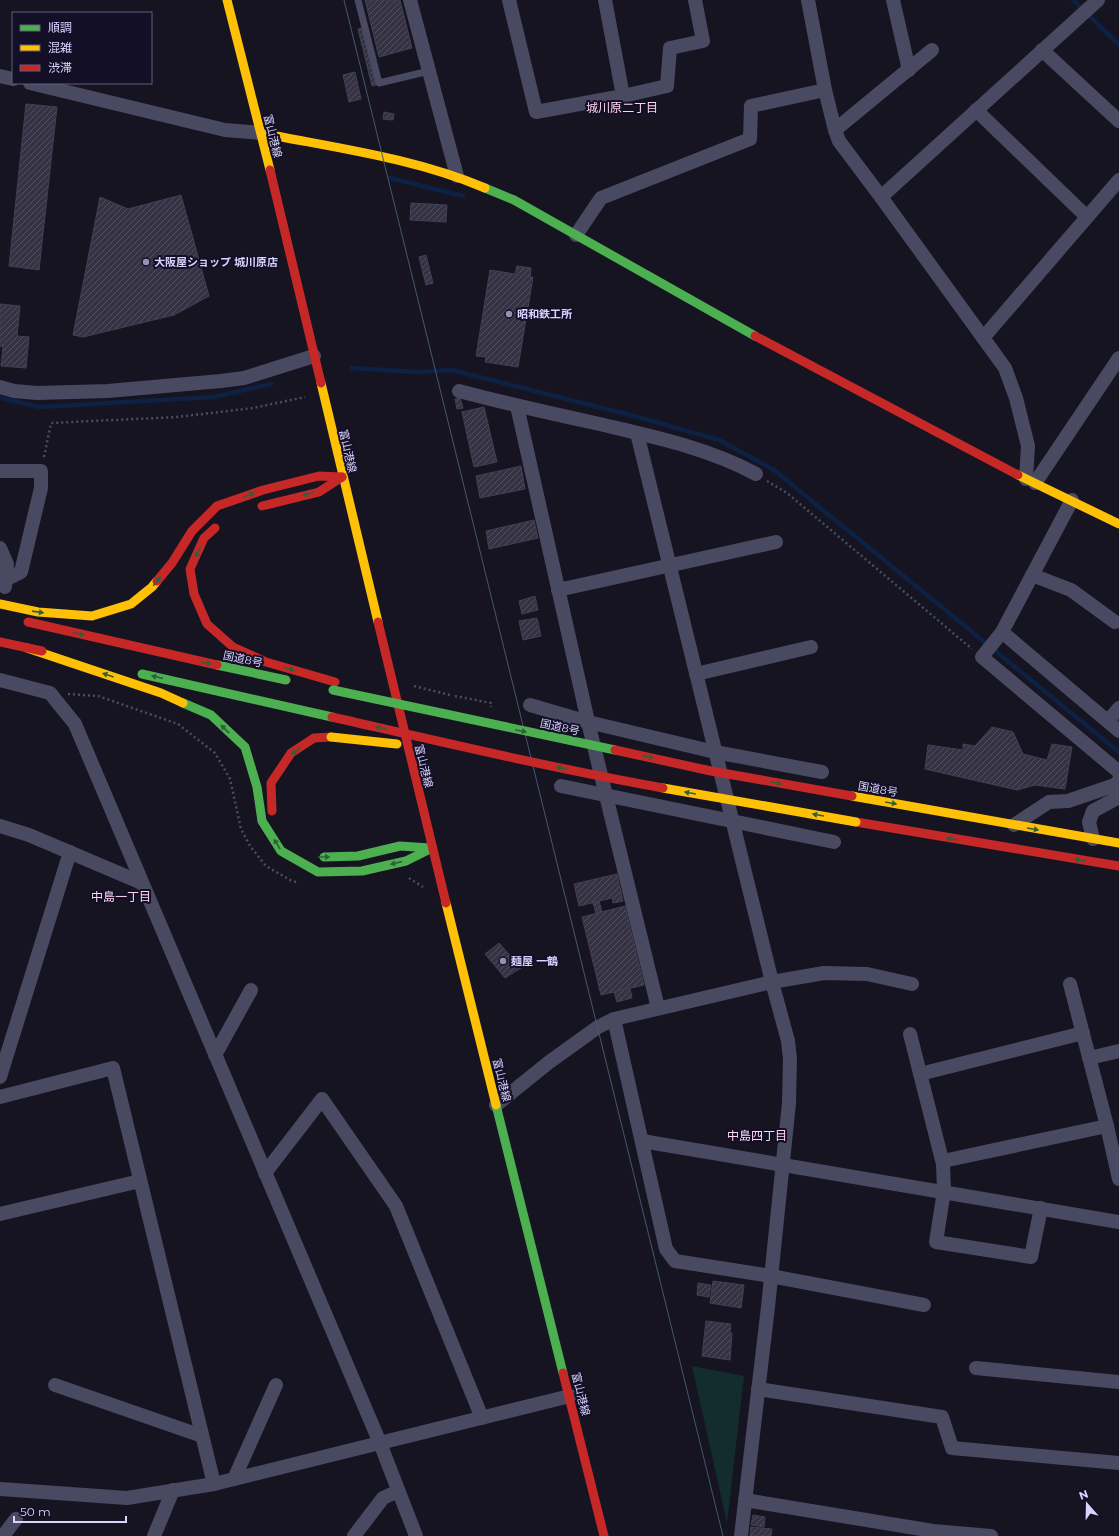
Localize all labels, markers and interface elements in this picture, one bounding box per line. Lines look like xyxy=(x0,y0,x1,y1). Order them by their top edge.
legend xyxy=(12,12,152,84)
text: 順調 xyxy=(48,20,72,35)
text: 混雑 xyxy=(48,40,72,55)
text: 渋滞 xyxy=(48,60,72,75)
district label: 城川原二丁目 xyxy=(586,100,658,115)
street label: 富山港線 xyxy=(261,113,285,159)
place label: 大阪屋ショップ 城川原店 xyxy=(154,255,278,269)
marker: 大阪屋ショップ 城川原店 xyxy=(141,257,151,267)
place label: 昭和鉄工所 xyxy=(517,307,572,321)
marker: 昭和鉄工所 xyxy=(504,309,514,319)
street label: 富山港線 xyxy=(336,428,360,474)
one-way arrow xyxy=(244,491,256,497)
one-way arrow xyxy=(302,492,314,498)
one-way arrow xyxy=(194,546,200,558)
one-way arrow xyxy=(153,575,162,586)
one-way arrow xyxy=(32,608,44,615)
one-way arrow xyxy=(73,631,85,637)
street label: 国道8号 xyxy=(222,648,264,670)
one-way arrow xyxy=(199,661,212,667)
one-way arrow xyxy=(283,666,295,672)
one-way arrow xyxy=(102,672,114,678)
one-way arrow xyxy=(151,674,163,680)
street label: 国道8号 xyxy=(539,716,581,738)
one-way arrow xyxy=(220,724,230,734)
one-way arrow xyxy=(374,725,387,731)
one-way arrow xyxy=(515,728,527,734)
street label: 富山港線 xyxy=(412,743,436,789)
one-way arrow xyxy=(291,747,301,755)
one-way arrow xyxy=(642,755,655,761)
one-way arrow xyxy=(556,765,568,771)
street label: 国道8号 xyxy=(857,779,899,799)
one-way arrow xyxy=(770,780,782,786)
one-way arrow xyxy=(684,789,696,795)
one-way arrow xyxy=(885,801,897,807)
one-way arrow xyxy=(812,812,824,818)
one-way arrow xyxy=(1026,826,1039,832)
one-way arrow xyxy=(946,836,958,842)
one-way arrow xyxy=(273,838,280,850)
one-way arrow xyxy=(318,854,331,860)
one-way arrow xyxy=(1074,857,1087,863)
one-way arrow xyxy=(390,861,403,867)
district label: 中島一丁目 xyxy=(91,889,151,904)
place label: 麺屋 一鶴 xyxy=(510,954,558,968)
marker: 麺屋 一鶴 xyxy=(498,956,508,966)
street label: 富山港線 xyxy=(490,1057,514,1103)
district label: 中島四丁目 xyxy=(727,1128,787,1143)
street label: 富山港線 xyxy=(569,1371,593,1417)
north arrow xyxy=(1067,1484,1107,1524)
text: N xyxy=(1077,1487,1090,1503)
scale bar xyxy=(14,1498,126,1524)
text: 50 m xyxy=(20,1504,51,1519)

